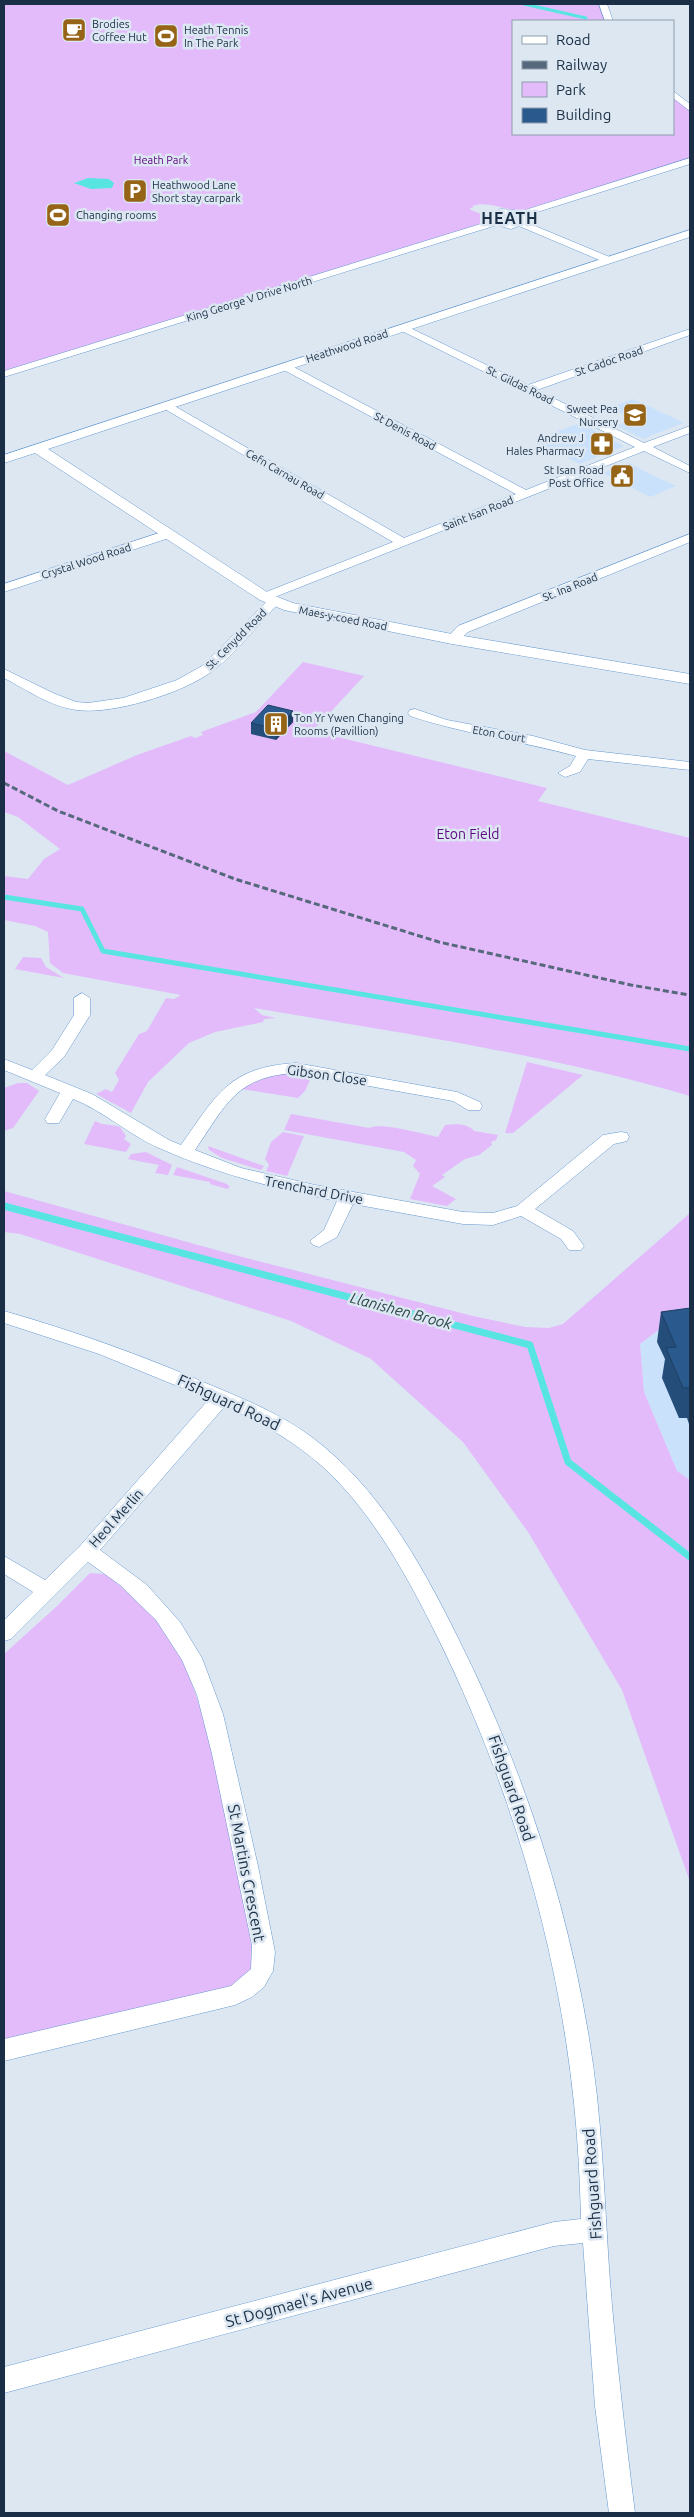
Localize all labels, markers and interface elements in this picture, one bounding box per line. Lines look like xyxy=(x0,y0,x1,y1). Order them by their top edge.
cafe icon: Brodies Coffee Hut xyxy=(61,17,87,43)
place label: Brodies Coffee Hut xyxy=(92,18,147,43)
legend xyxy=(512,20,674,135)
sports icon: Heath Tennis In The Park xyxy=(153,23,179,49)
place label: Heath Tennis In The Park xyxy=(184,24,248,49)
text: Road xyxy=(556,31,591,48)
text: Railway xyxy=(556,56,607,73)
text: Park xyxy=(556,81,586,98)
text: Building xyxy=(556,106,611,123)
park label: Heath Park xyxy=(134,154,189,166)
parking icon: Heathwood Lane Short stay carpark xyxy=(122,178,148,204)
place label: Heathwood Lane Short stay carpark xyxy=(152,179,241,204)
sports icon: Changing rooms xyxy=(45,202,71,228)
place label: Changing rooms xyxy=(76,209,157,221)
district label: HEATH xyxy=(481,209,539,227)
street label: King George V Drive North xyxy=(185,274,313,324)
street label: Heathwood Road xyxy=(304,327,390,365)
street label: St Cadoc Road xyxy=(574,344,644,378)
street label: St. Gildas Road xyxy=(485,364,555,406)
school or university icon: Sweet Pea Nursery xyxy=(622,402,648,428)
place label: Sweet Pea Nursery xyxy=(567,403,619,428)
street label: St Denis Road xyxy=(372,410,438,452)
pharmacy icon: Andrew J Hales Pharmacy xyxy=(589,431,615,457)
place label: Andrew J Hales Pharmacy xyxy=(506,432,585,457)
street label: Cefn Carnau Road xyxy=(244,447,326,501)
public building icon: St Isan Road Post Office xyxy=(609,463,635,489)
place label: St Isan Road Post Office xyxy=(544,464,604,489)
street label: Saint Isan Road xyxy=(441,493,515,533)
street label: Crystal Wood Road xyxy=(40,541,132,581)
street label: St. Ina Road xyxy=(541,571,599,603)
street label: Maes-y-coed Road xyxy=(298,604,388,632)
street label: St. Cenydd Road xyxy=(203,606,269,672)
building icon: Ton Yr Ywen Changing Rooms (Pavillion) xyxy=(263,711,289,737)
place label: Ton Yr Ywen Changing Rooms (Pavillion) xyxy=(294,712,404,738)
street label: Eton Court xyxy=(472,723,527,745)
park label: Eton Field xyxy=(436,826,500,842)
street label: Gibson Close xyxy=(286,1061,368,1089)
street label: Trenchard Drive xyxy=(263,1173,365,1207)
water label: Llanishen Brook xyxy=(348,1289,454,1332)
street label: Fishguard Road xyxy=(175,1370,283,1434)
street label: Heol Merlin xyxy=(86,1486,146,1550)
street label: Fishguard Road xyxy=(485,1733,539,1843)
street label: St Martins Crescent xyxy=(225,1803,269,1944)
street label: Fishguard Road xyxy=(579,2128,605,2240)
street label: St Dogmael's Avenue xyxy=(223,2274,375,2330)

